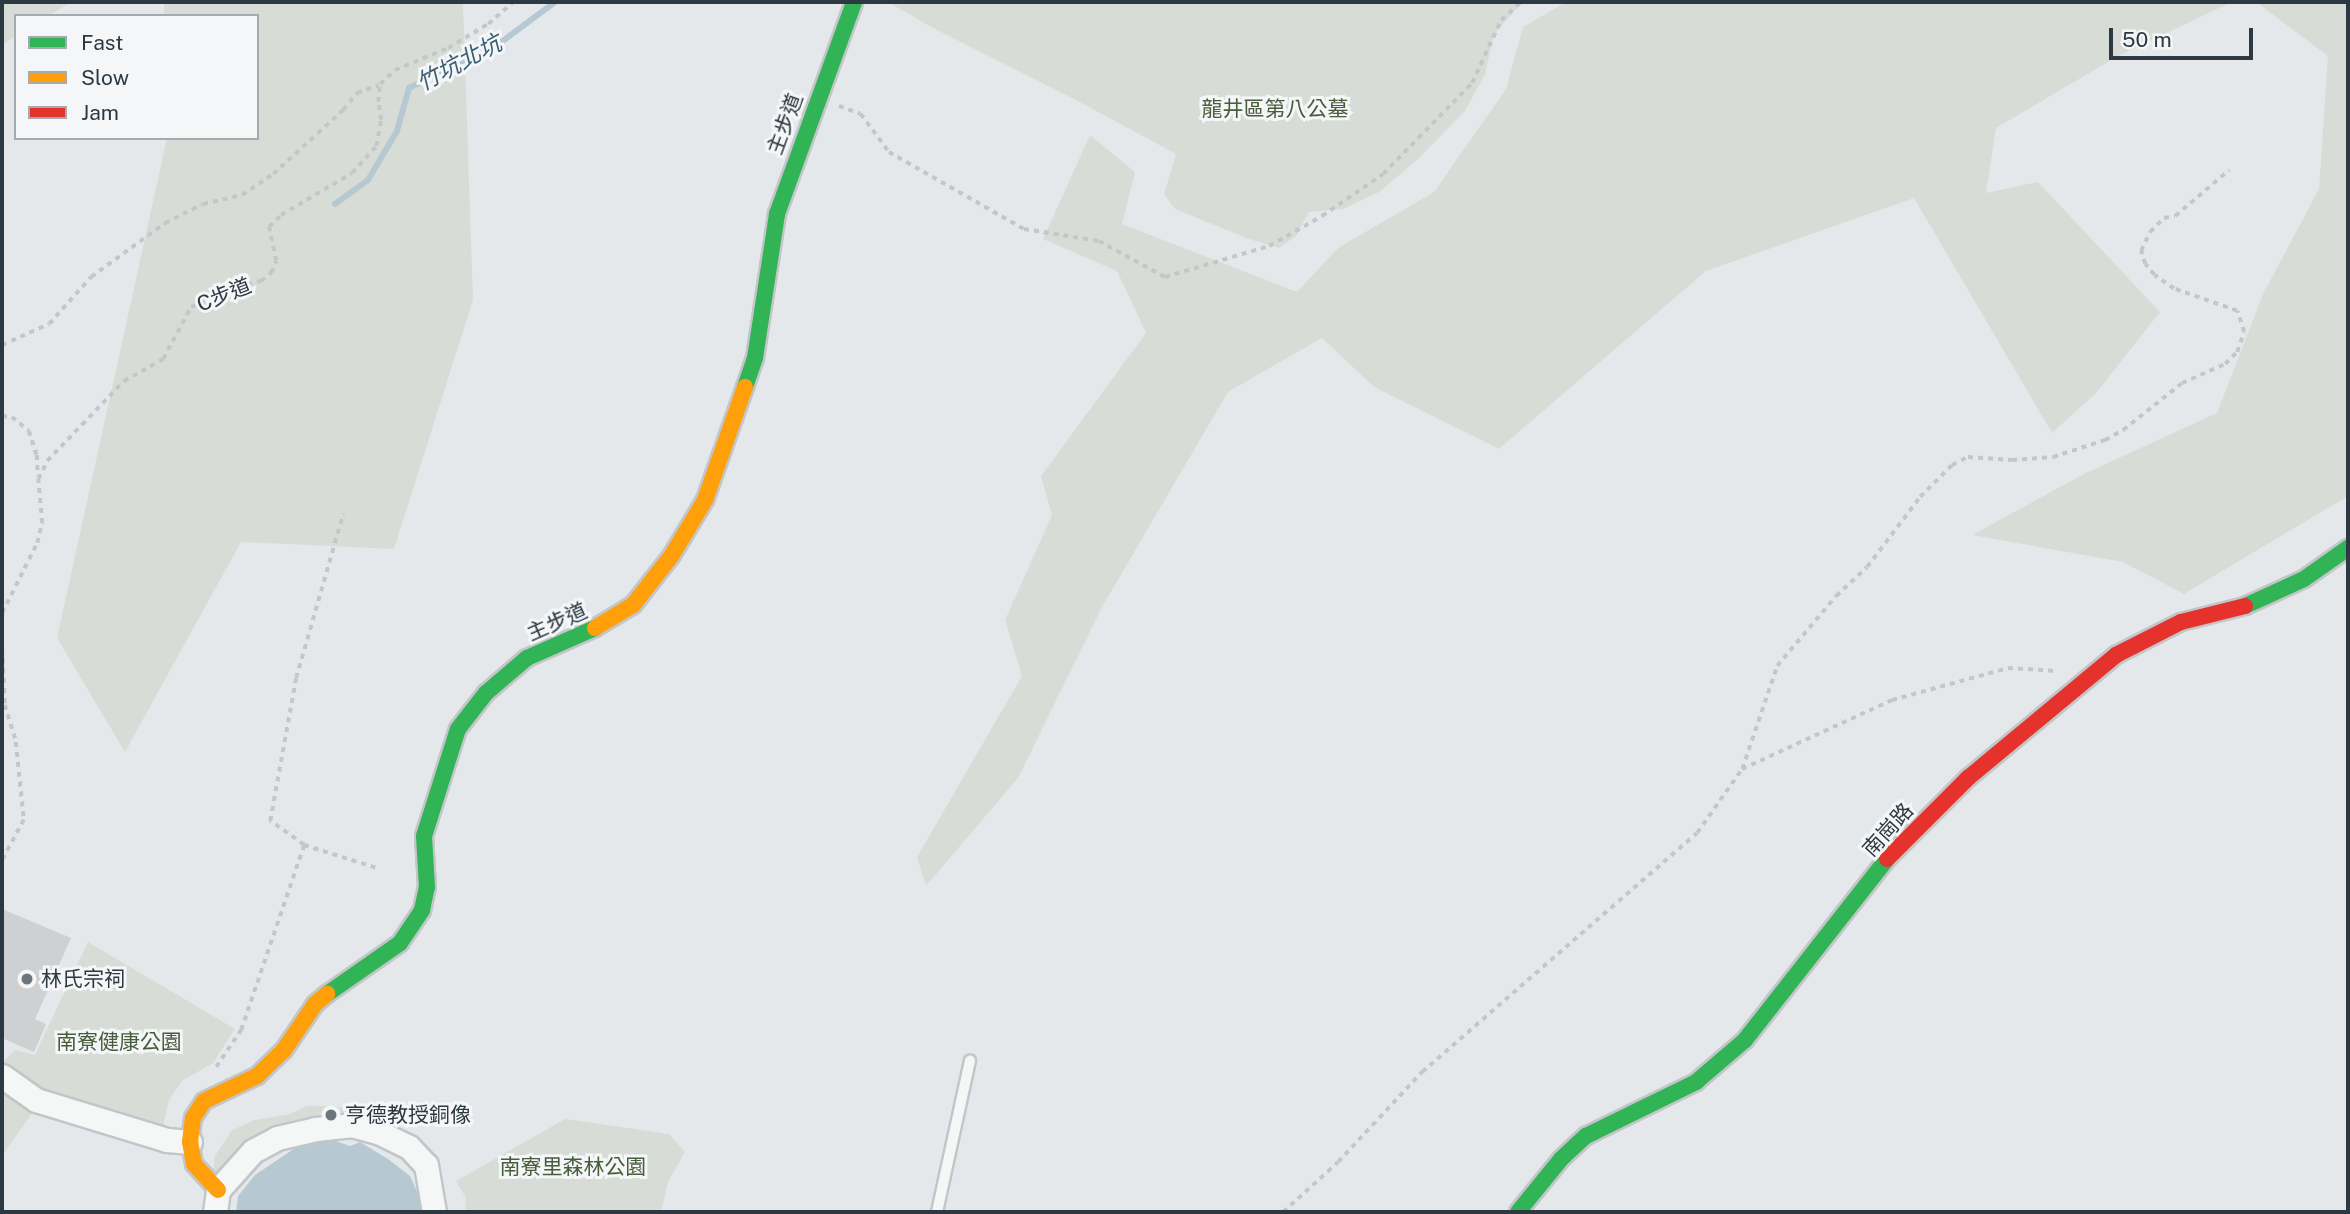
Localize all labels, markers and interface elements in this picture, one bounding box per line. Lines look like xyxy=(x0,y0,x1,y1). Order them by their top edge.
legend xyxy=(14,14,259,140)
scale bar xyxy=(2112,14,2256,58)
text: 50 m xyxy=(2122,27,2172,52)
water label: 竹坑北坑 xyxy=(412,29,506,97)
text: Fast xyxy=(81,30,123,55)
text: Slow xyxy=(81,65,129,90)
street label: 主步道 xyxy=(762,90,808,158)
park label: 龍井區第八公墓 xyxy=(1202,96,1348,122)
text: Jam xyxy=(81,100,119,125)
street label: C步道 xyxy=(193,273,255,317)
street label: 主步道 xyxy=(523,598,591,646)
street label: 南崗路 xyxy=(1858,798,1918,862)
place label: 林氏宗祠 xyxy=(41,966,125,992)
marker: 林氏宗祠 xyxy=(19,971,35,987)
park label: 南寮健康公園 xyxy=(56,1029,182,1055)
place label: 亨德教授銅像 xyxy=(345,1102,471,1128)
marker: 亨德教授銅像 xyxy=(323,1107,339,1123)
park label: 南寮里森林公園 xyxy=(500,1154,646,1180)

